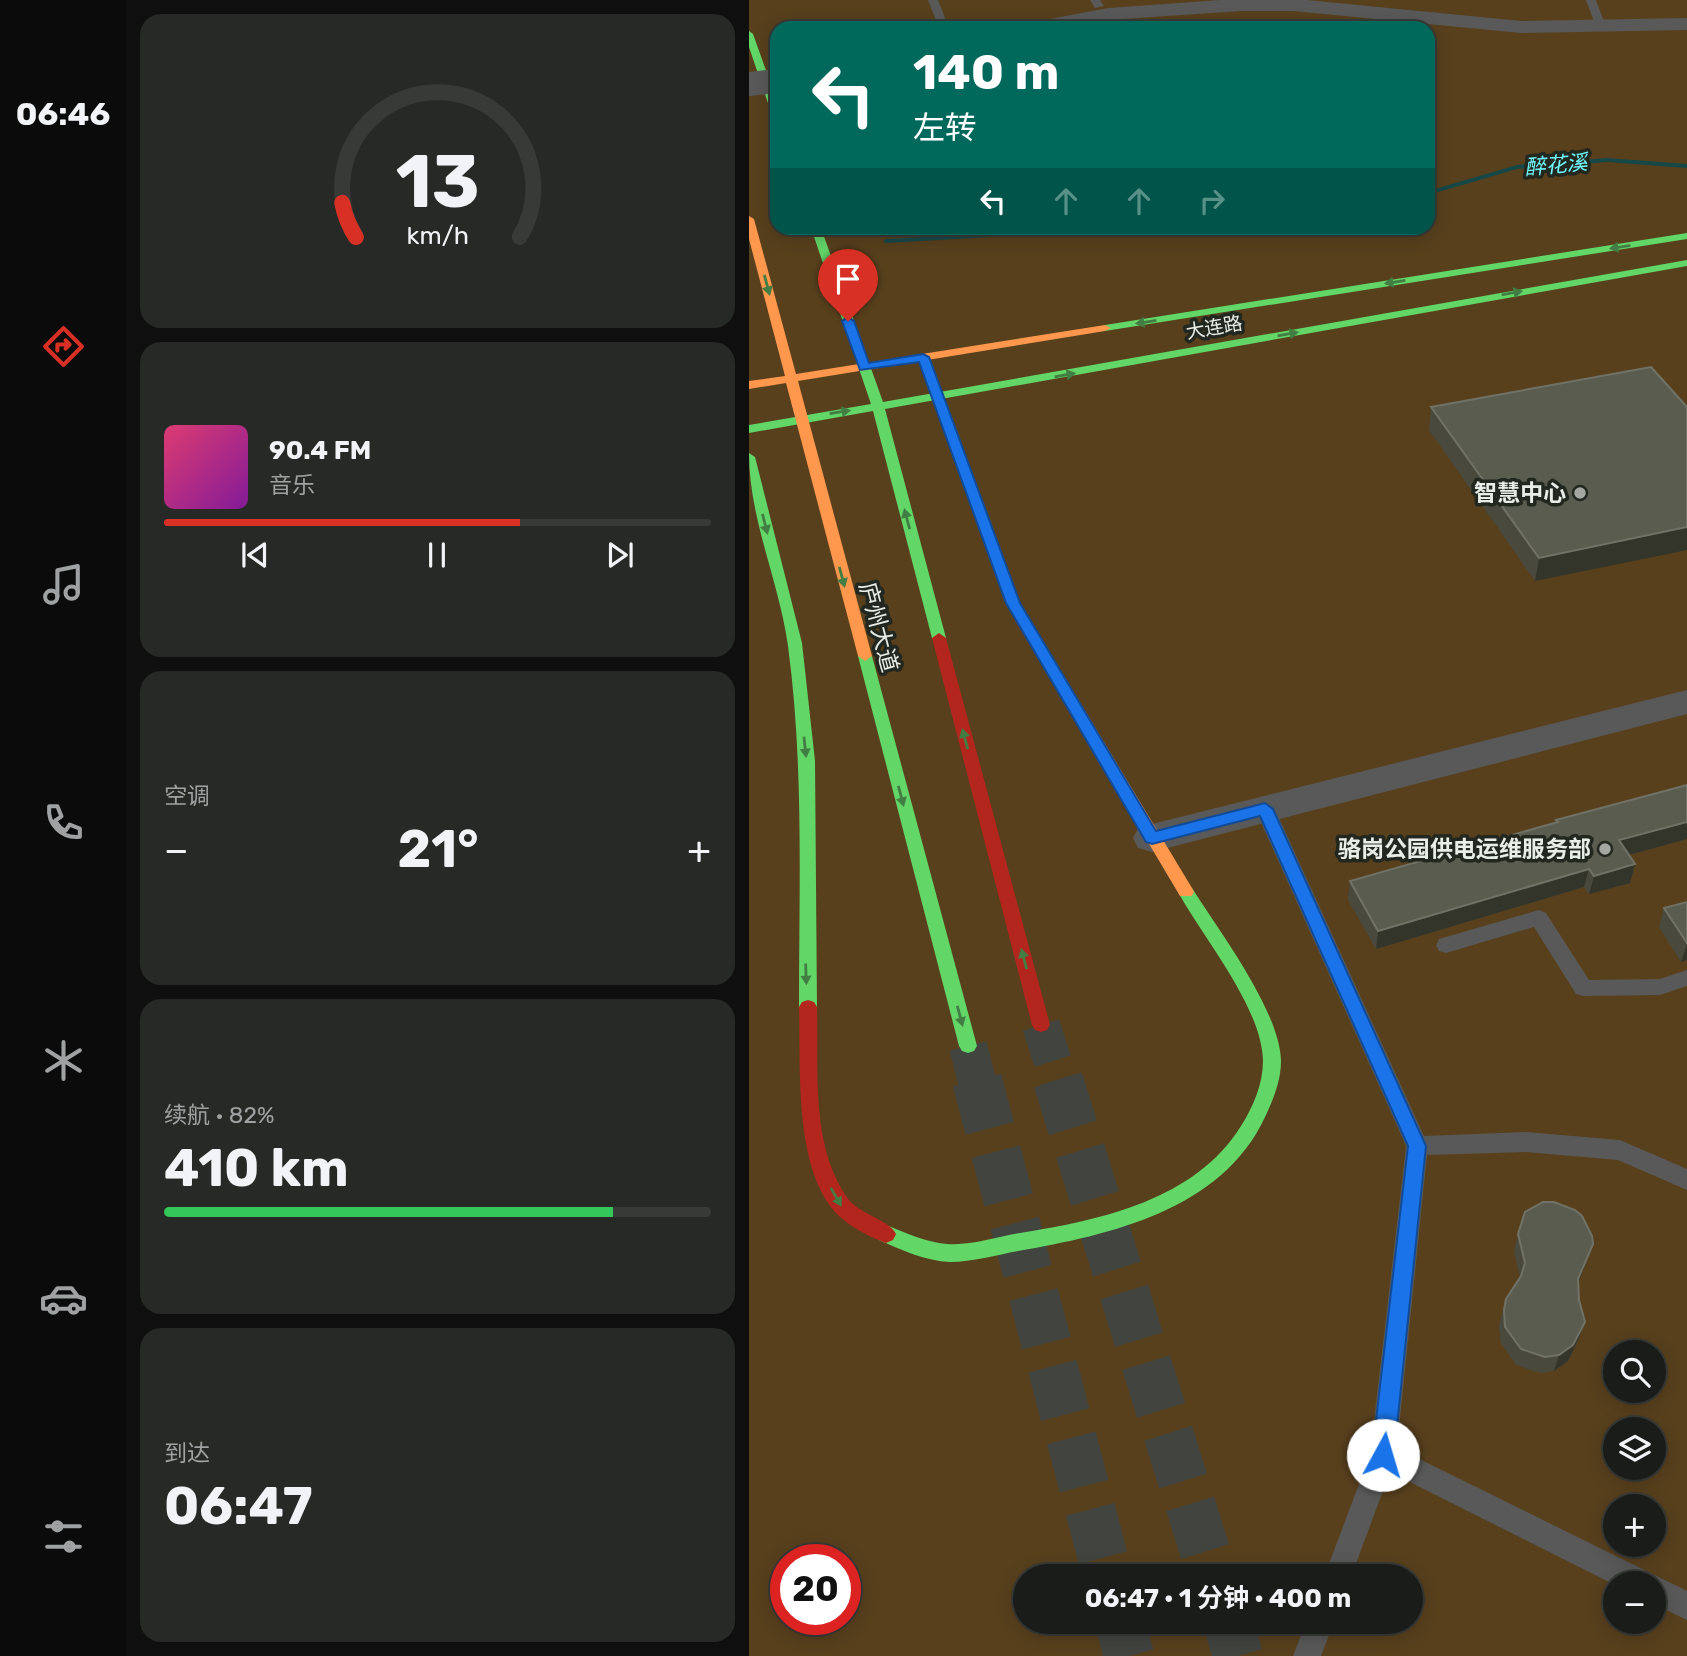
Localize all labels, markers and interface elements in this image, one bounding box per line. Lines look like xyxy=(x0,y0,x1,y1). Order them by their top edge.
text: 140 m xyxy=(913,43,1059,101)
icon: left xyxy=(798,49,889,140)
text: 06:46 xyxy=(16,95,110,133)
text: 左转 xyxy=(913,109,977,147)
text: 13 xyxy=(395,140,480,226)
water label: 醉花溪 xyxy=(1523,149,1590,180)
icon: left xyxy=(974,182,1012,220)
icon: ahead xyxy=(1047,182,1085,220)
icon: ahead xyxy=(1120,182,1158,220)
icon: right xyxy=(1193,182,1231,220)
text: km/h xyxy=(406,221,469,250)
one-way arrow xyxy=(1608,242,1630,253)
pin xyxy=(818,249,878,321)
icon: arrive xyxy=(829,260,867,298)
one-way arrow xyxy=(762,274,773,296)
one-way arrow xyxy=(1384,277,1406,288)
one-way arrow xyxy=(1501,288,1523,299)
street label: 大连路 xyxy=(1184,311,1244,344)
one-way arrow xyxy=(1135,317,1157,328)
icon: directions xyxy=(39,322,88,371)
one-way arrow xyxy=(1277,329,1299,340)
one-way arrow xyxy=(1054,370,1076,381)
one-way arrow xyxy=(829,406,851,417)
text: 90.4 FM xyxy=(269,435,371,466)
text: 音乐 xyxy=(269,471,315,499)
place label: 智慧中心 xyxy=(1474,479,1566,507)
marker: 智慧中心 xyxy=(1572,485,1588,501)
one-way arrow xyxy=(901,508,912,530)
one-way arrow xyxy=(760,513,771,535)
icon: previous xyxy=(236,536,274,574)
icon: pause xyxy=(418,536,456,574)
icon: next xyxy=(601,536,639,574)
icon: music xyxy=(39,560,88,609)
one-way arrow xyxy=(837,566,848,588)
street label: 庐州大道 xyxy=(854,579,904,675)
one-way arrow xyxy=(960,728,970,749)
one-way arrow xyxy=(800,736,811,758)
text: 空调 xyxy=(164,782,210,810)
one-way arrow xyxy=(896,786,907,808)
icon: phone xyxy=(39,798,88,847)
text: 21° xyxy=(398,818,479,880)
text: − xyxy=(164,827,189,873)
text: + xyxy=(687,827,711,873)
place label: 骆岗公园供电运维服务部 xyxy=(1338,835,1591,863)
marker: 骆岗公园供电运维服务部 xyxy=(1597,841,1613,857)
one-way arrow xyxy=(1018,948,1029,970)
one-way arrow xyxy=(801,964,812,986)
one-way arrow xyxy=(955,1005,966,1027)
icon: climate xyxy=(39,1036,88,1085)
text: 续航 · 82% xyxy=(164,1101,275,1129)
text: 410 km xyxy=(164,1137,349,1199)
one-way arrow xyxy=(830,1187,842,1206)
icon: car xyxy=(39,1274,88,1323)
map controls xyxy=(1603,1340,1666,1634)
button: search xyxy=(1603,1340,1666,1403)
button: layers xyxy=(1603,1417,1666,1480)
position arrow xyxy=(1346,1418,1420,1492)
text: 到达 xyxy=(164,1439,210,1467)
text: 06:47 xyxy=(164,1475,312,1537)
button: + xyxy=(1603,1494,1666,1557)
icon: filters xyxy=(39,1512,88,1561)
speed limit sign: 20 xyxy=(770,1544,861,1635)
button: − xyxy=(1603,1571,1666,1634)
text: 06:47 · 1 分钟 · 400 m xyxy=(1085,1583,1351,1614)

